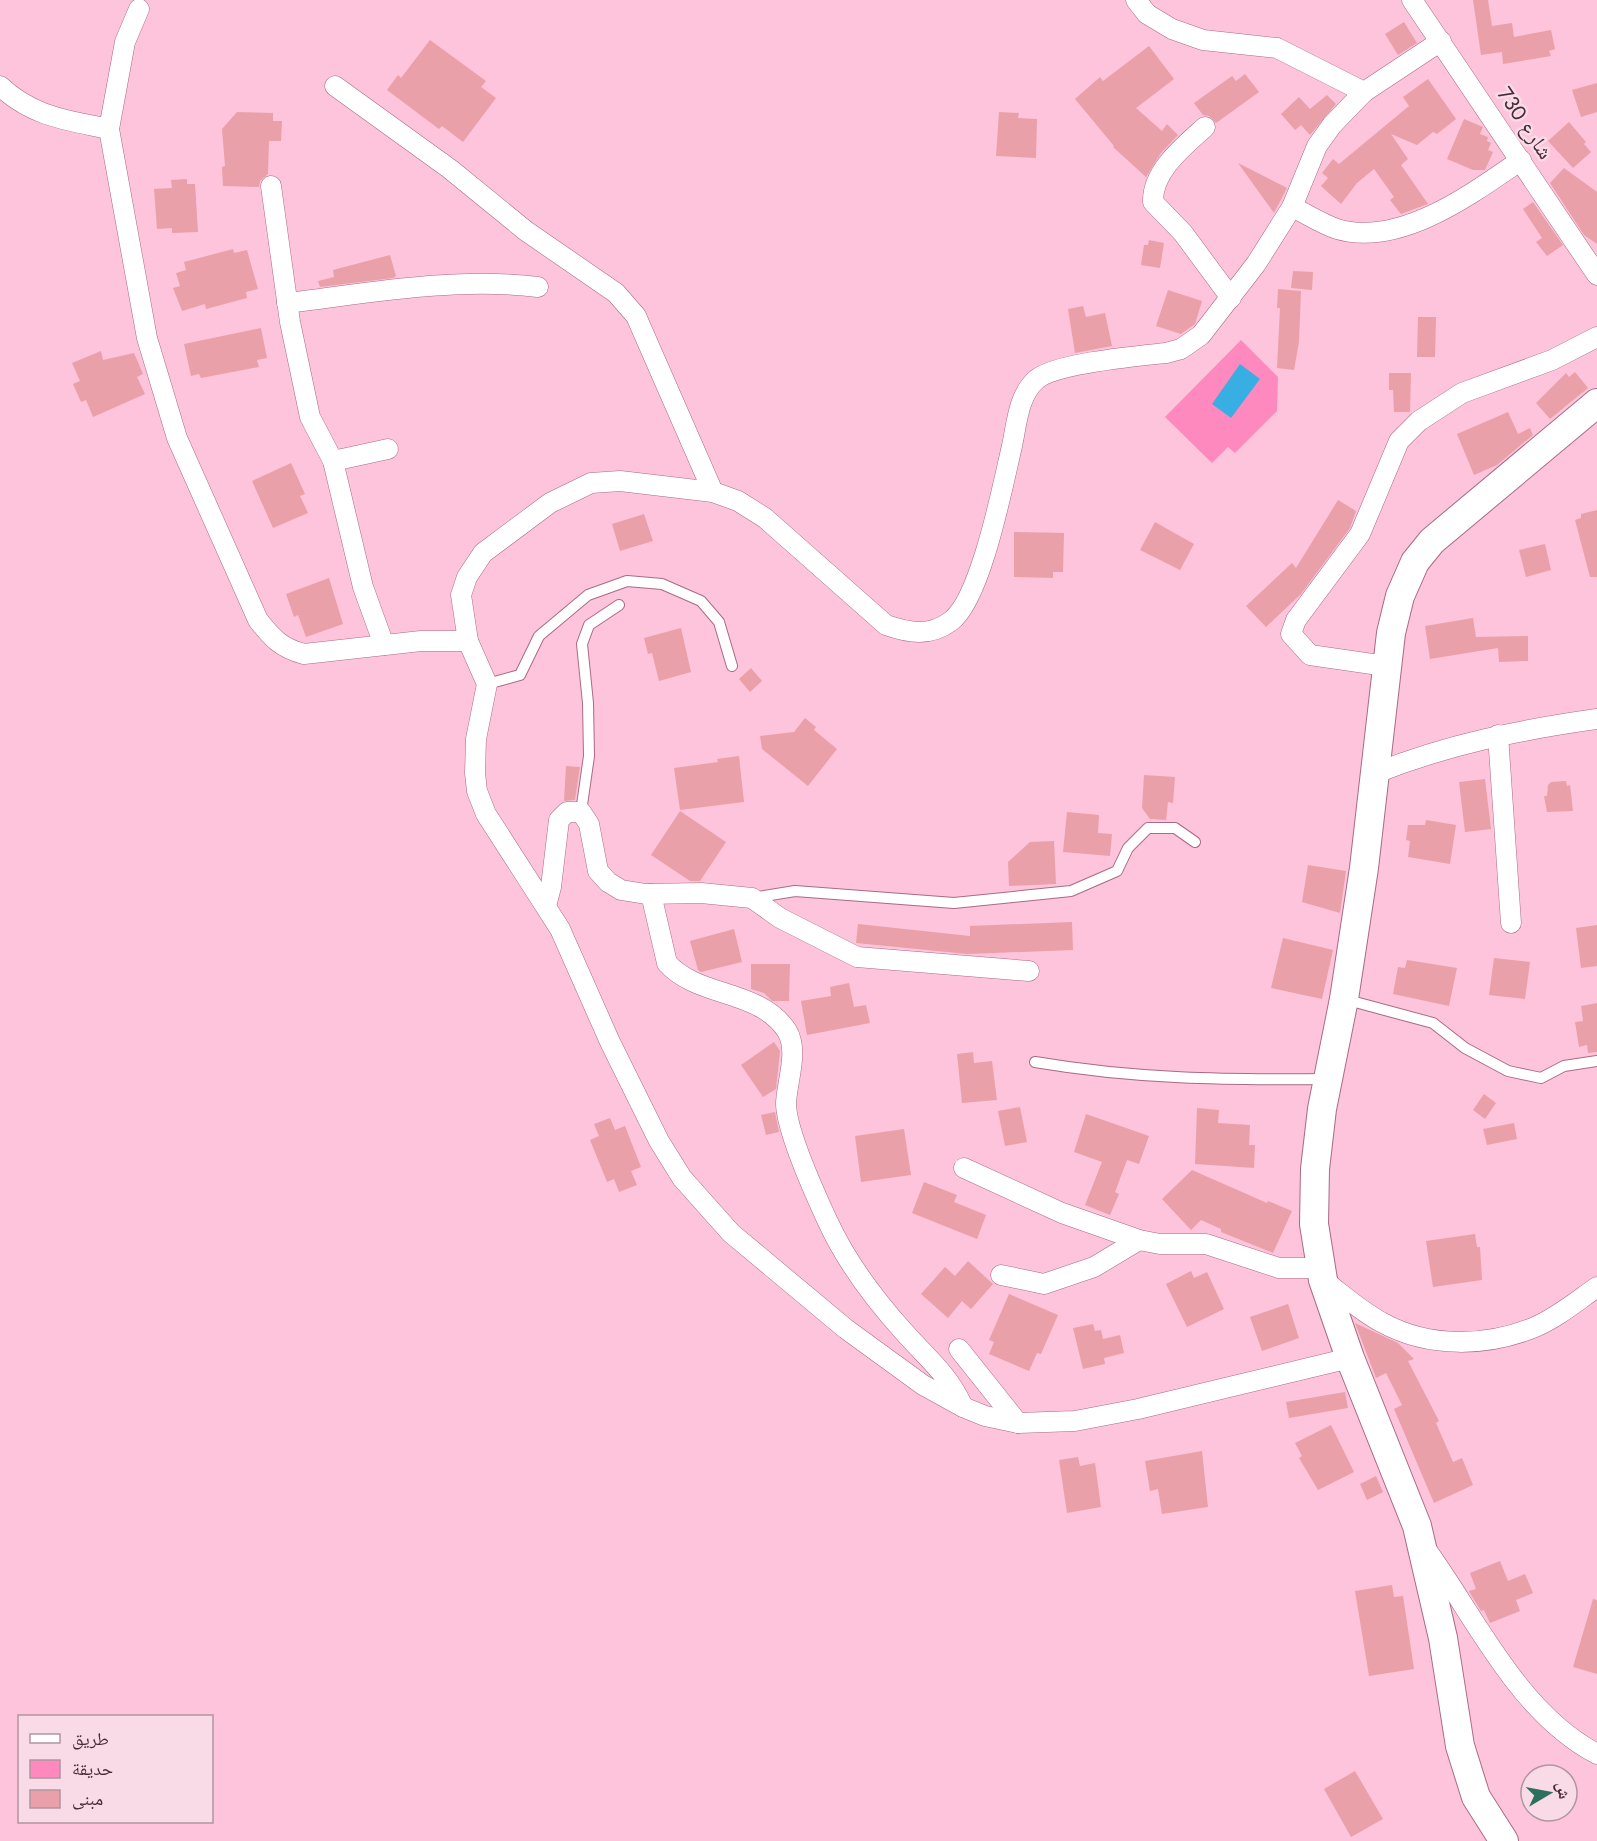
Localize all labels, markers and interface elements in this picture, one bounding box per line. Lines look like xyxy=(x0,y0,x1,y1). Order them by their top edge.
street label: شارع 730 xyxy=(1490,81,1560,165)
legend xyxy=(18,1715,213,1823)
text: طريق xyxy=(72,1726,109,1752)
text: حديقة xyxy=(72,1756,113,1782)
north arrow xyxy=(1519,1763,1579,1823)
text: ش xyxy=(1550,1780,1576,1801)
text: مبنى xyxy=(72,1786,103,1812)

